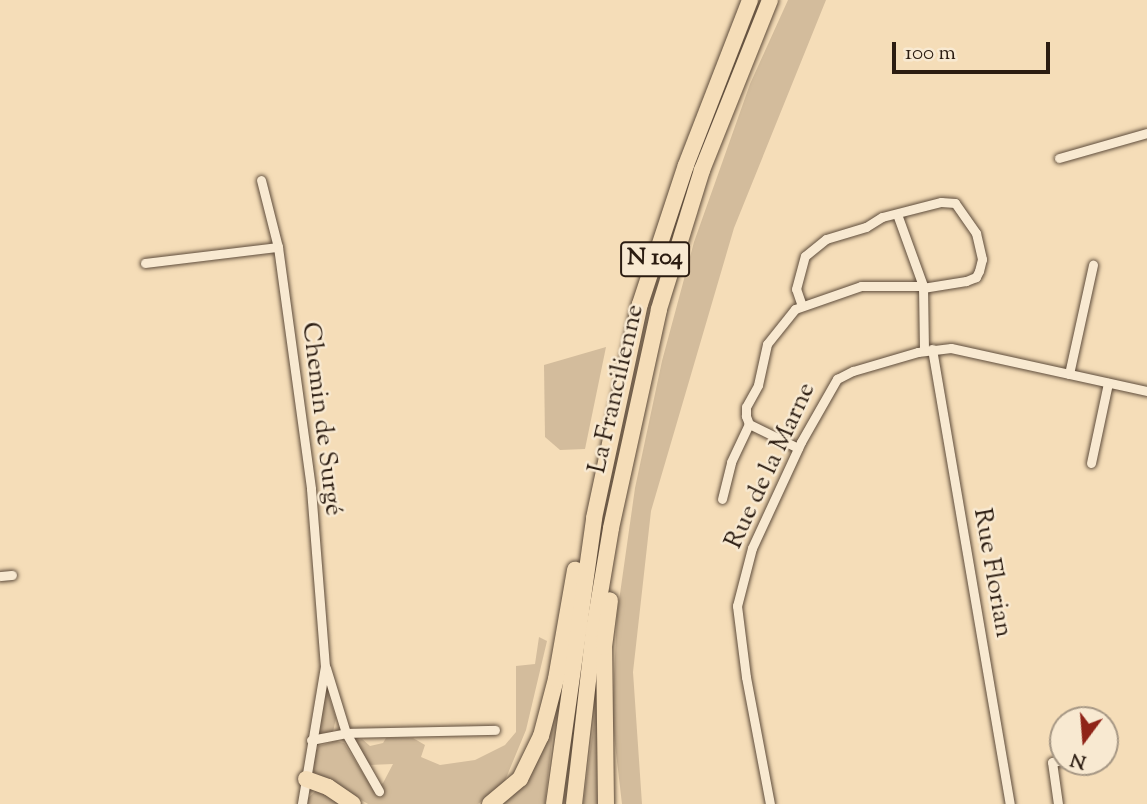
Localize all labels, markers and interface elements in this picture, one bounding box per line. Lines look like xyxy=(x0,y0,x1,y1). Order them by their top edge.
scale bar xyxy=(895,28,1052,72)
text: 100 m xyxy=(905,39,956,69)
road number: N 104 xyxy=(620,238,690,280)
street label: La Francilienne xyxy=(582,301,652,477)
street label: Chemin de Surgé xyxy=(294,320,348,518)
street label: Rue de la Marne xyxy=(719,378,823,554)
street label: Rue Florian xyxy=(965,506,1019,640)
north arrow xyxy=(1049,706,1119,776)
text: N xyxy=(1068,745,1090,775)

